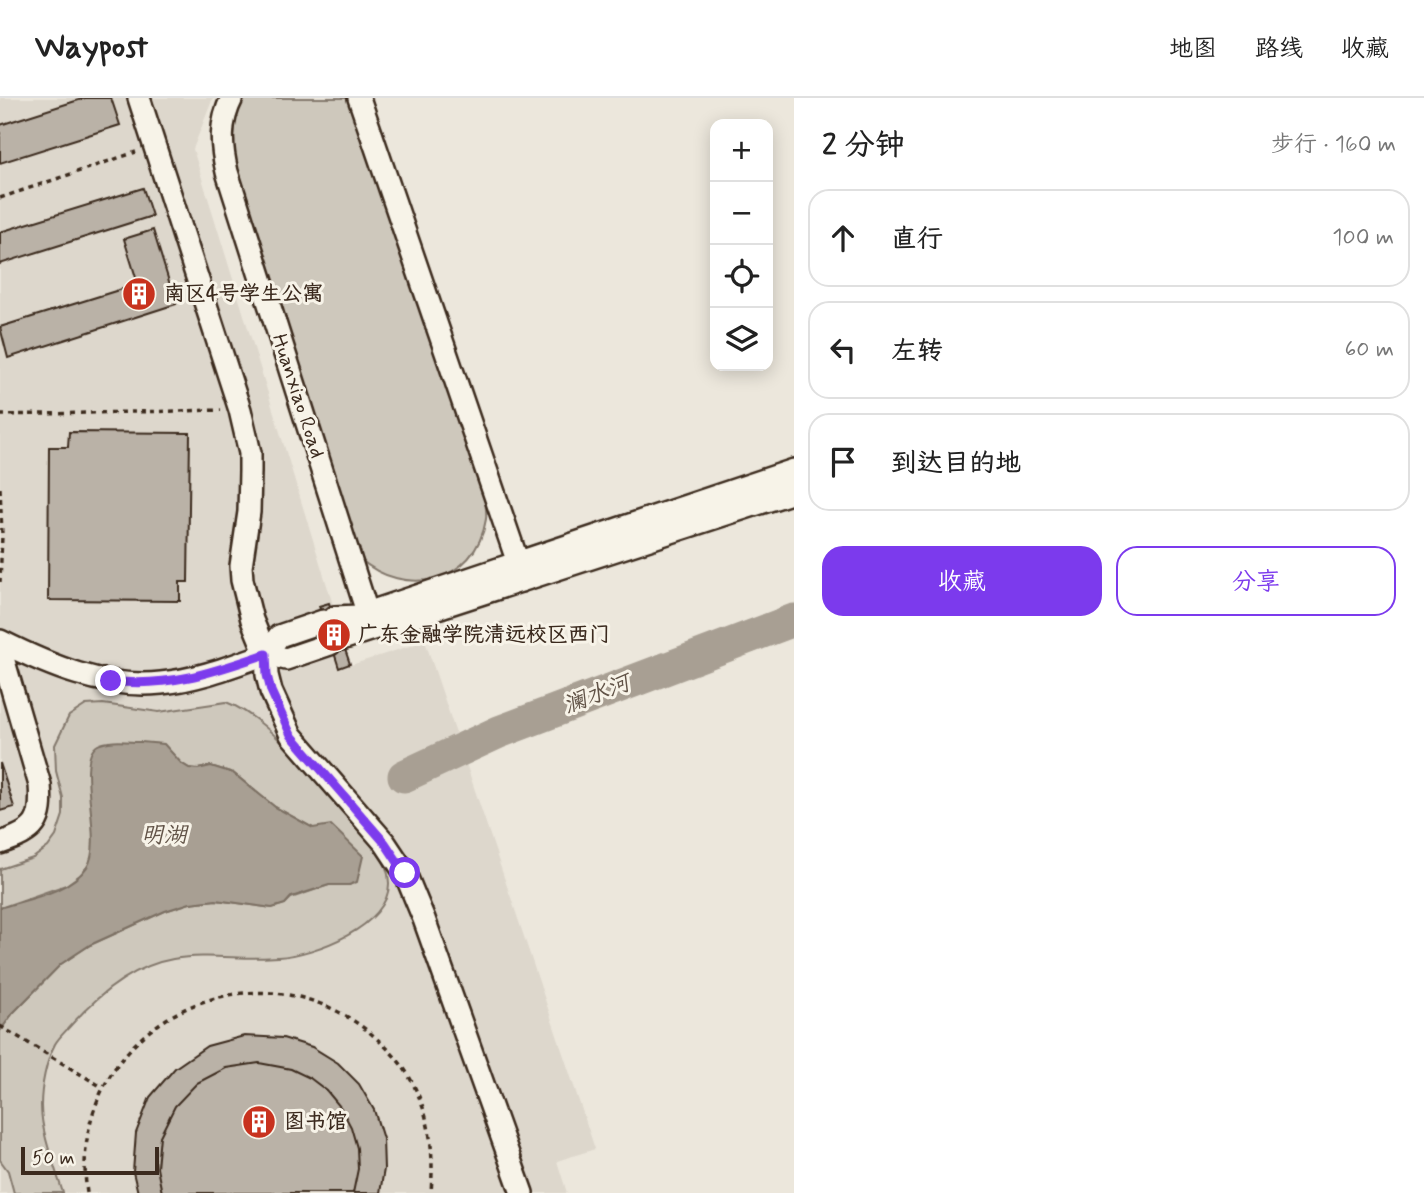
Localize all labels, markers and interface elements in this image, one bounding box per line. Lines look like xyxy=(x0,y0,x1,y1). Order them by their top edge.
text: Waypost xyxy=(35,26,148,70)
text: 地图 xyxy=(1169,34,1217,65)
text: 路线 xyxy=(1255,34,1303,65)
text: 收藏 xyxy=(1341,34,1389,65)
map controls xyxy=(710,119,773,371)
button: + xyxy=(710,119,773,182)
text: 2 分钟 xyxy=(822,126,905,165)
text: 步行 · 160 m xyxy=(1271,130,1396,160)
button: − xyxy=(710,182,773,245)
icon: ahead xyxy=(824,219,862,257)
text: 直行 xyxy=(891,223,943,257)
text: 100 m xyxy=(1332,223,1394,253)
button: locate xyxy=(710,245,773,308)
building icon: 南区4号学生公寓 xyxy=(120,275,158,313)
place label: 南区4号学生公寓 xyxy=(164,280,323,308)
button: layers xyxy=(710,308,773,371)
street label: Huanxiao Road xyxy=(265,330,331,462)
icon: left xyxy=(824,331,862,369)
text: 左转 xyxy=(891,335,943,369)
text: 60 m xyxy=(1345,335,1394,365)
icon: arrive xyxy=(824,443,862,481)
text: 到达目的地 xyxy=(891,447,1021,481)
button: 收藏 xyxy=(822,546,1102,616)
button: 分享 xyxy=(1116,546,1396,616)
building icon: 广东金融学院清远校区西门 xyxy=(315,616,353,654)
place label: 广东金融学院清远校区西门 xyxy=(358,621,610,649)
route end xyxy=(95,665,126,696)
water label: 澜水河 xyxy=(559,667,638,721)
water label: 明湖 xyxy=(141,821,189,851)
route start xyxy=(389,857,420,888)
building icon: 图书馆 xyxy=(240,1103,278,1141)
place label: 图书馆 xyxy=(284,1108,347,1136)
scale bar xyxy=(21,1144,159,1176)
text: 50 m xyxy=(32,1146,75,1171)

